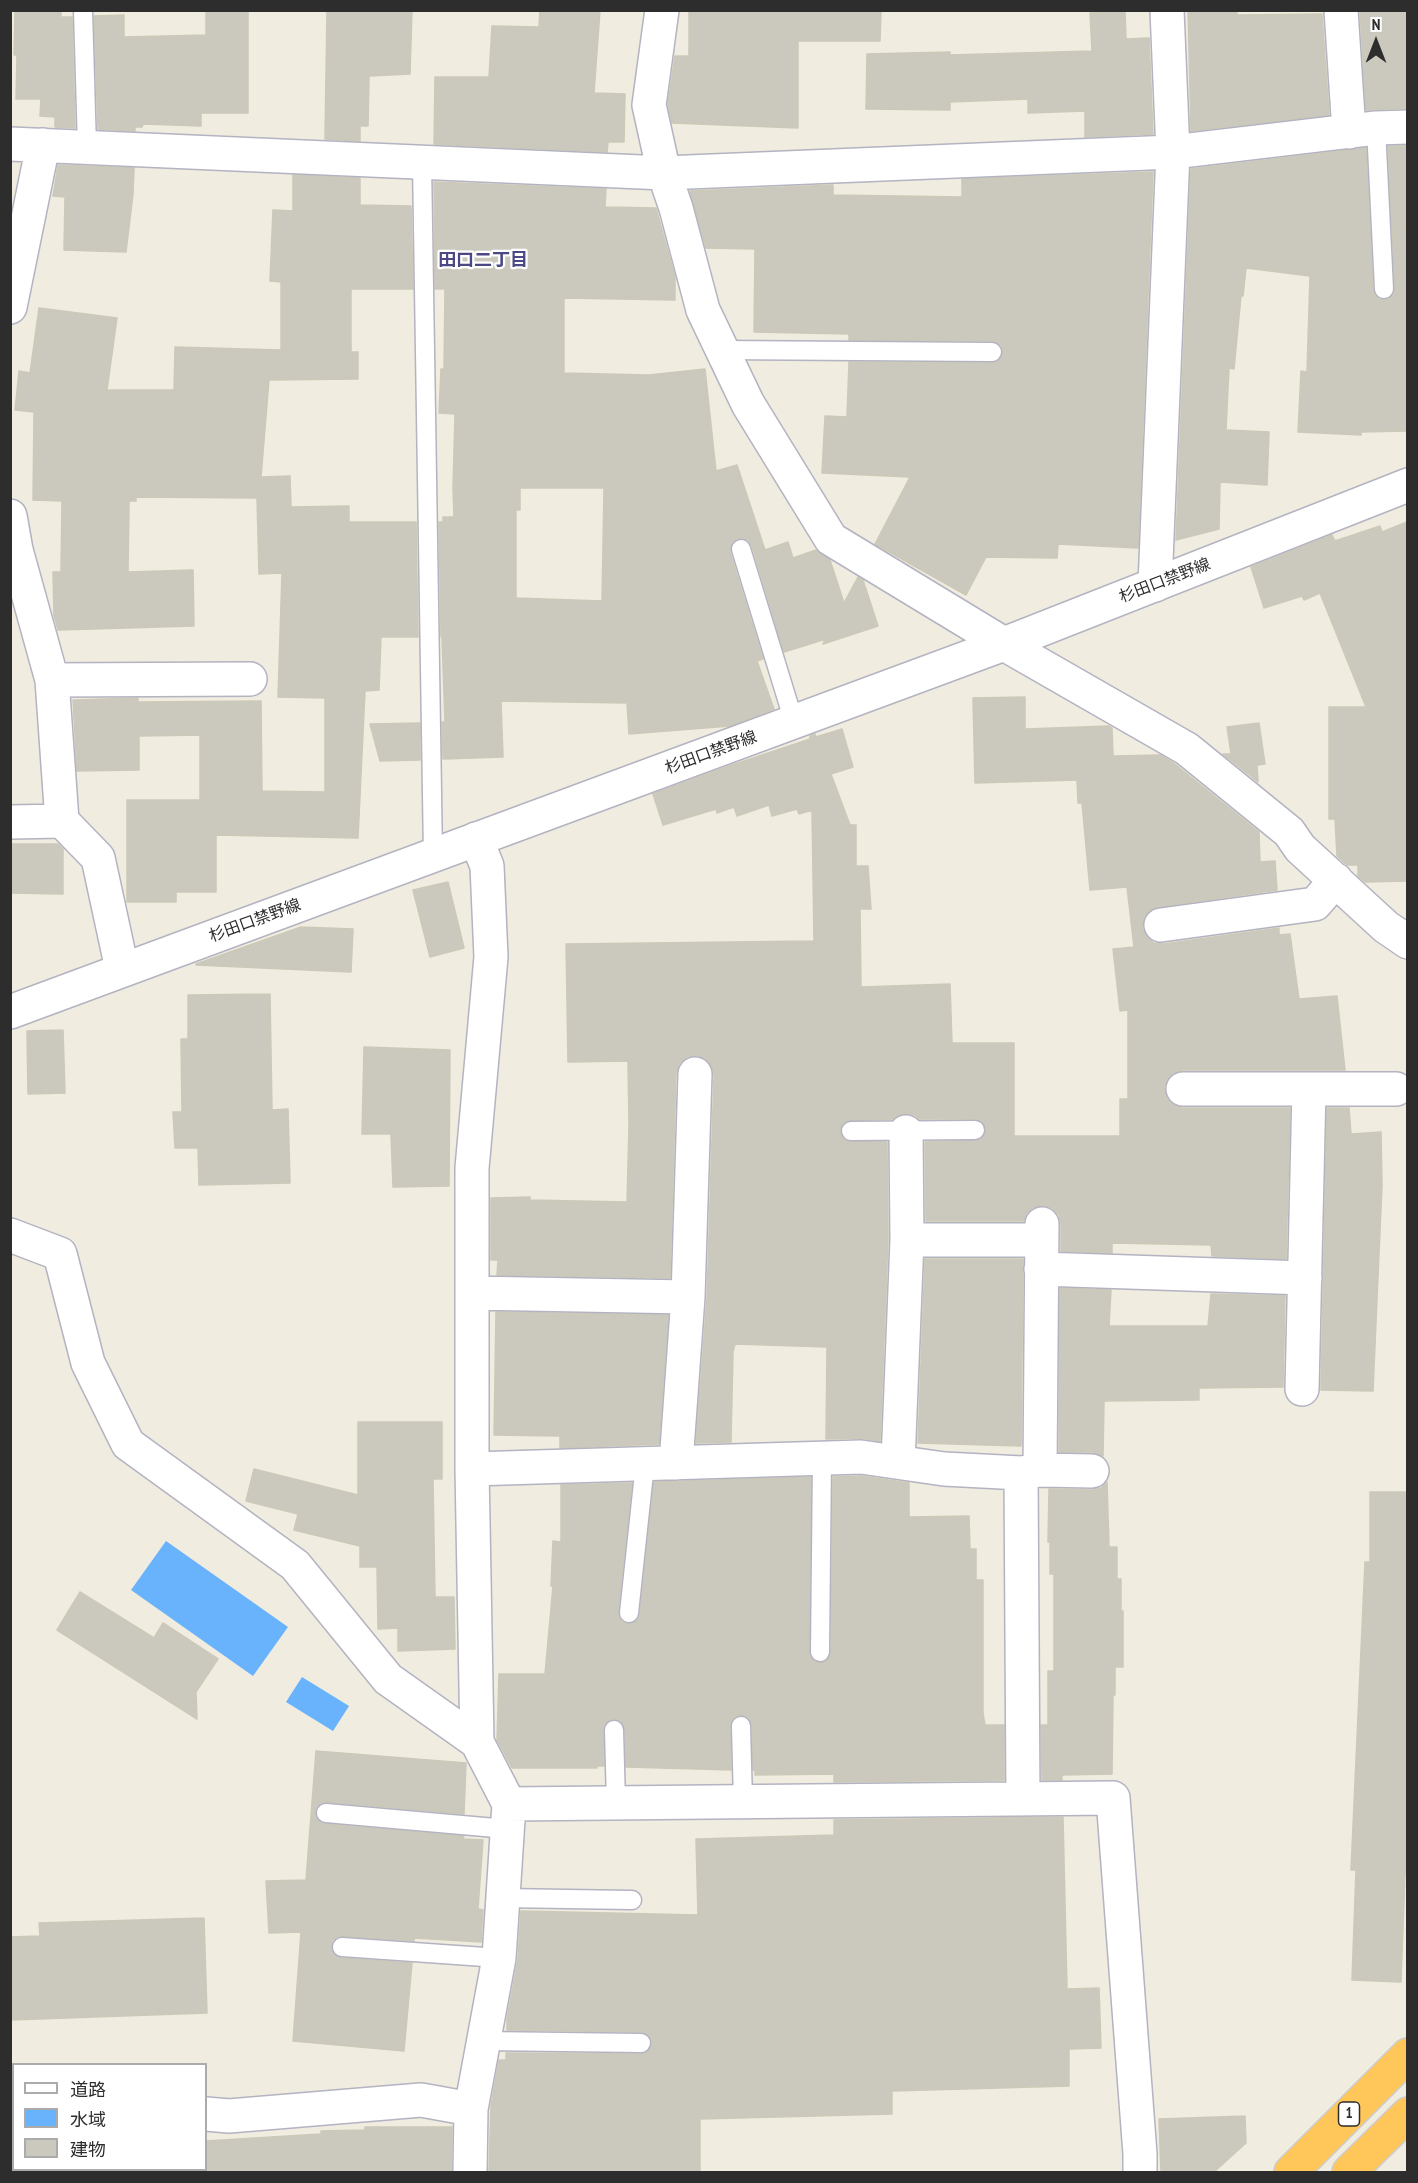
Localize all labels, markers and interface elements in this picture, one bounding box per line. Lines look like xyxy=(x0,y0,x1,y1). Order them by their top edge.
north arrow xyxy=(1346,12,1406,72)
text: N xyxy=(1372,14,1380,34)
district label: 田口二丁目 xyxy=(438,250,528,272)
street label: 杉田口禁野線 xyxy=(1117,555,1213,607)
street label: 杉田口禁野線 xyxy=(663,728,759,778)
street label: 杉田口禁野線 xyxy=(207,896,303,946)
legend xyxy=(12,2063,207,2171)
text: 道路 xyxy=(70,2078,106,2101)
road number: 1 xyxy=(1338,2102,1360,2126)
text: 水域 xyxy=(70,2108,106,2131)
text: 建物 xyxy=(70,2138,106,2161)

